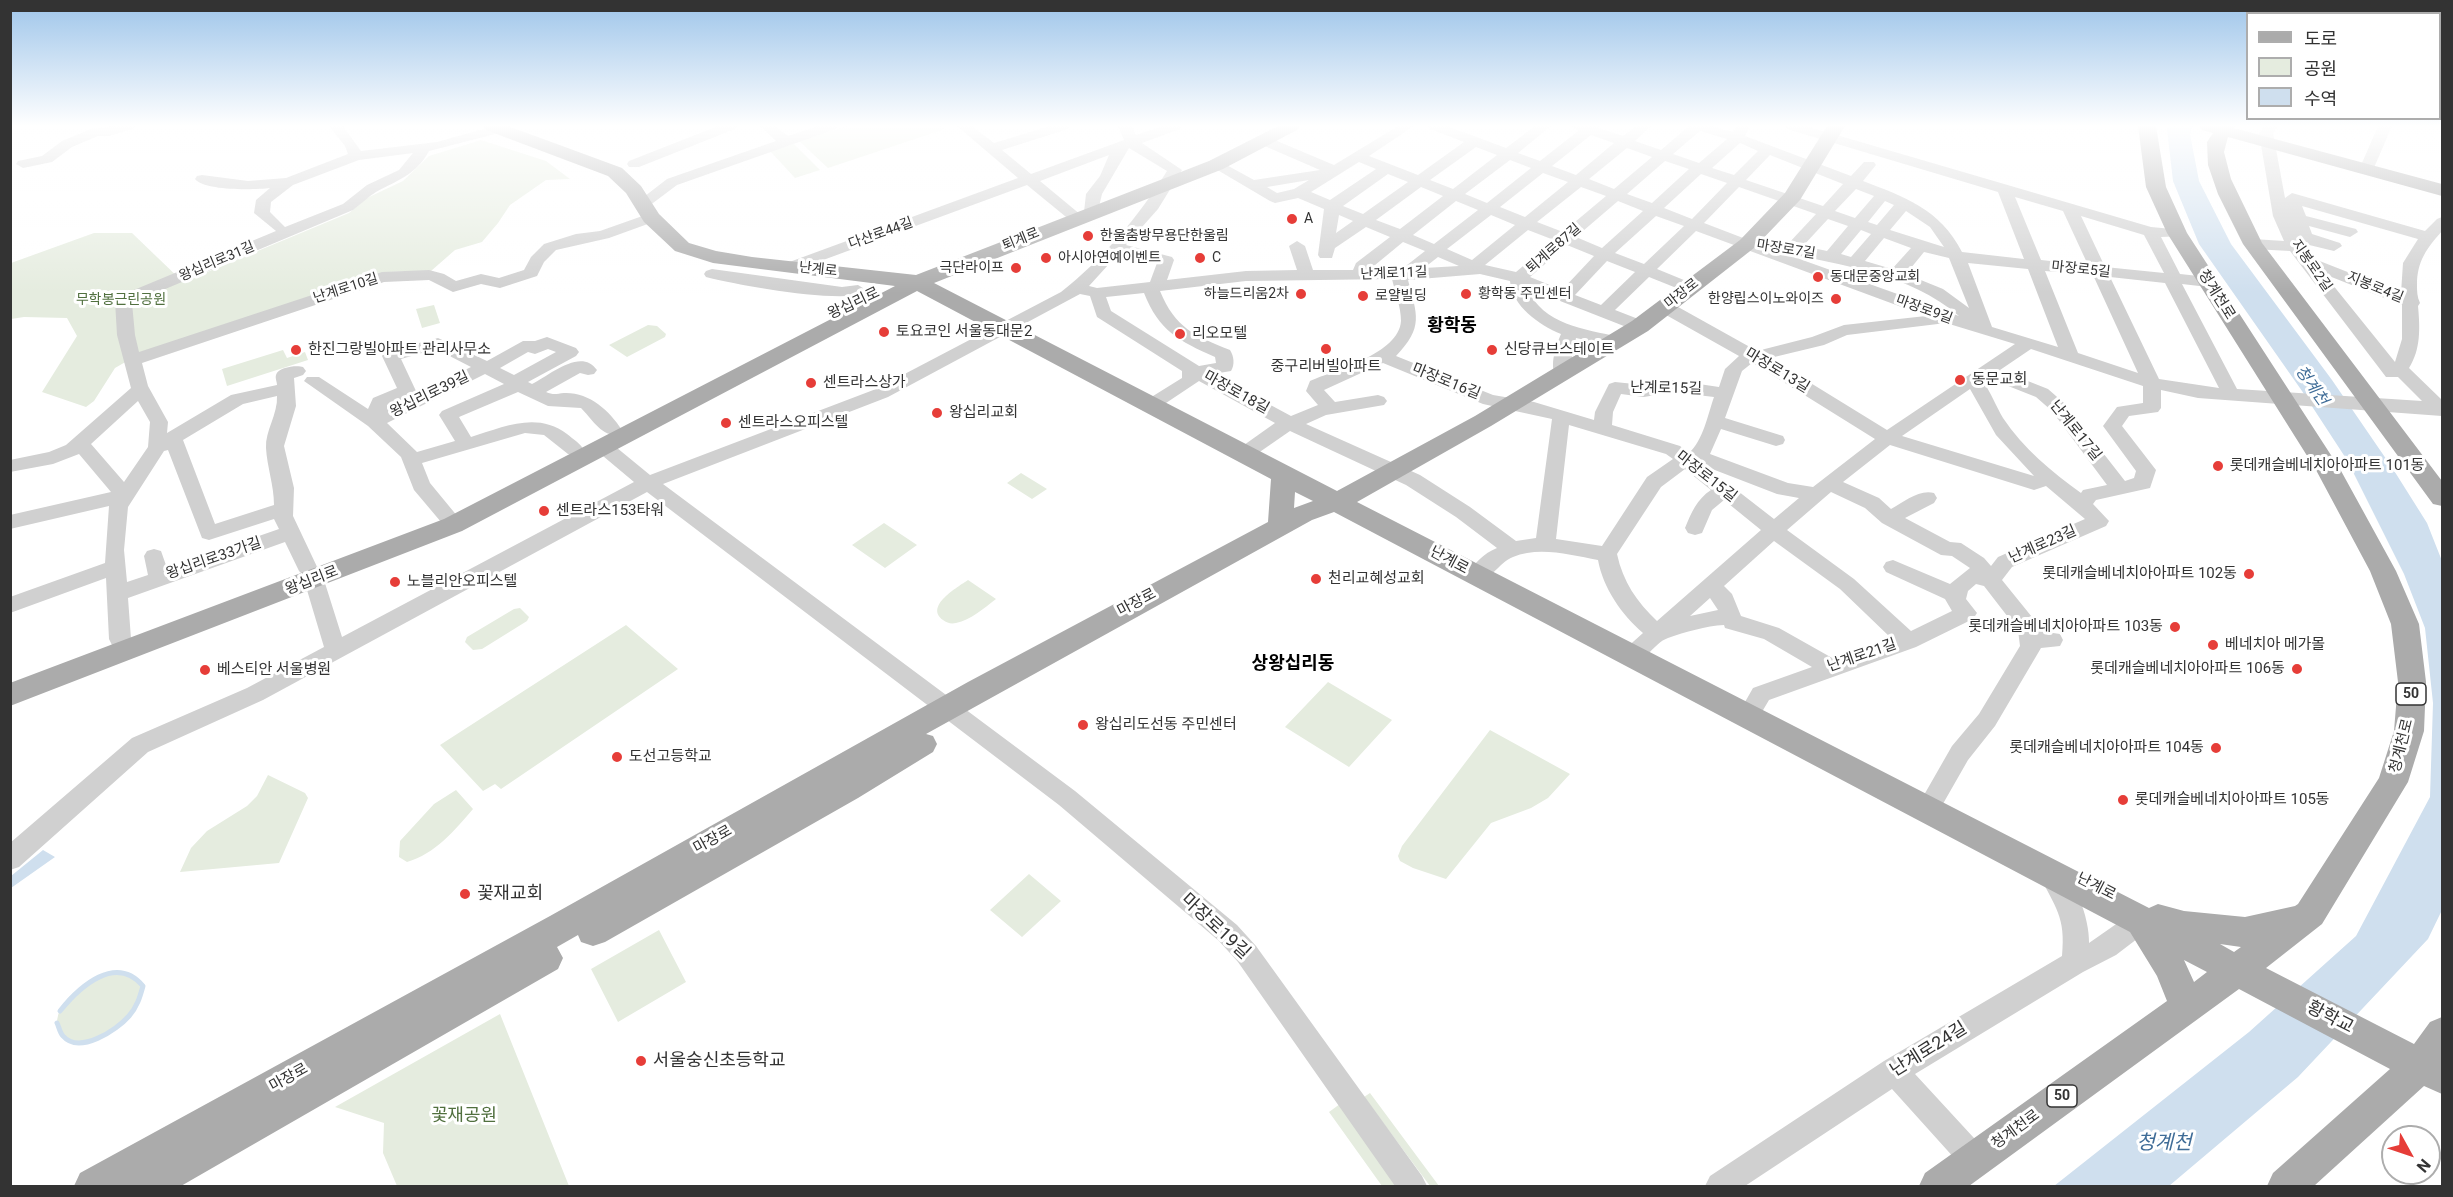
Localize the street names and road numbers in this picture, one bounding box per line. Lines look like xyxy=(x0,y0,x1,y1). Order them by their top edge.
street label: 다산로44길 xyxy=(847,215,915,253)
street label: 퇴계로87길 xyxy=(1523,221,1585,277)
street label: 퇴계로 xyxy=(1000,225,1042,255)
street label: 마장로7길 xyxy=(1755,237,1817,263)
street label: 지봉로2길 xyxy=(2287,237,2335,295)
street label: 왕십리로31길 xyxy=(177,239,257,285)
street label: 마장로5길 xyxy=(2051,259,2111,281)
street label: 난계로 xyxy=(798,260,838,280)
street label: 난계로11길 xyxy=(1360,264,1428,284)
street label: 청계천로 xyxy=(2194,267,2238,323)
street label: 지봉로4길 xyxy=(2344,269,2406,307)
street label: 난계로10길 xyxy=(311,271,381,307)
street label: 마장로 xyxy=(1662,275,1702,313)
street label: 왕십리로 xyxy=(825,284,883,324)
street label: 마장로9길 xyxy=(1893,292,1955,328)
street label: 마장로13길 xyxy=(1741,345,1813,397)
street label: 마장로16길 xyxy=(1409,360,1483,404)
street label: 왕십리로39길 xyxy=(387,368,473,422)
street label: 마장로18길 xyxy=(1200,368,1272,418)
street label: 난계로15길 xyxy=(1630,379,1702,399)
street label: 난계로17길 xyxy=(2045,397,2105,465)
street label: 마장로15길 xyxy=(1672,448,1740,506)
street label: 난계로23길 xyxy=(2006,522,2080,568)
street label: 왕십리로33가길 xyxy=(164,534,264,584)
street label: 난계로 xyxy=(1426,543,1472,579)
street label: 왕십리로 xyxy=(283,563,341,599)
street label: 마장로 xyxy=(1114,585,1160,621)
street label: 난계로21길 xyxy=(1825,636,1899,676)
road number: 50 xyxy=(2396,683,2426,705)
street label: 청계천로 xyxy=(2387,717,2417,775)
street label: 마장로 xyxy=(691,822,735,858)
street label: 난계로 xyxy=(2073,870,2119,904)
street label: 마장로19길 xyxy=(1176,890,1254,964)
street label: 황학교 xyxy=(2303,997,2357,1039)
street label: 난계로24길 xyxy=(1887,1018,1971,1082)
street label: 마장로 xyxy=(267,1060,311,1096)
road number: 50 xyxy=(2047,1085,2077,1107)
street label: 청계천로 xyxy=(1988,1106,2044,1154)

